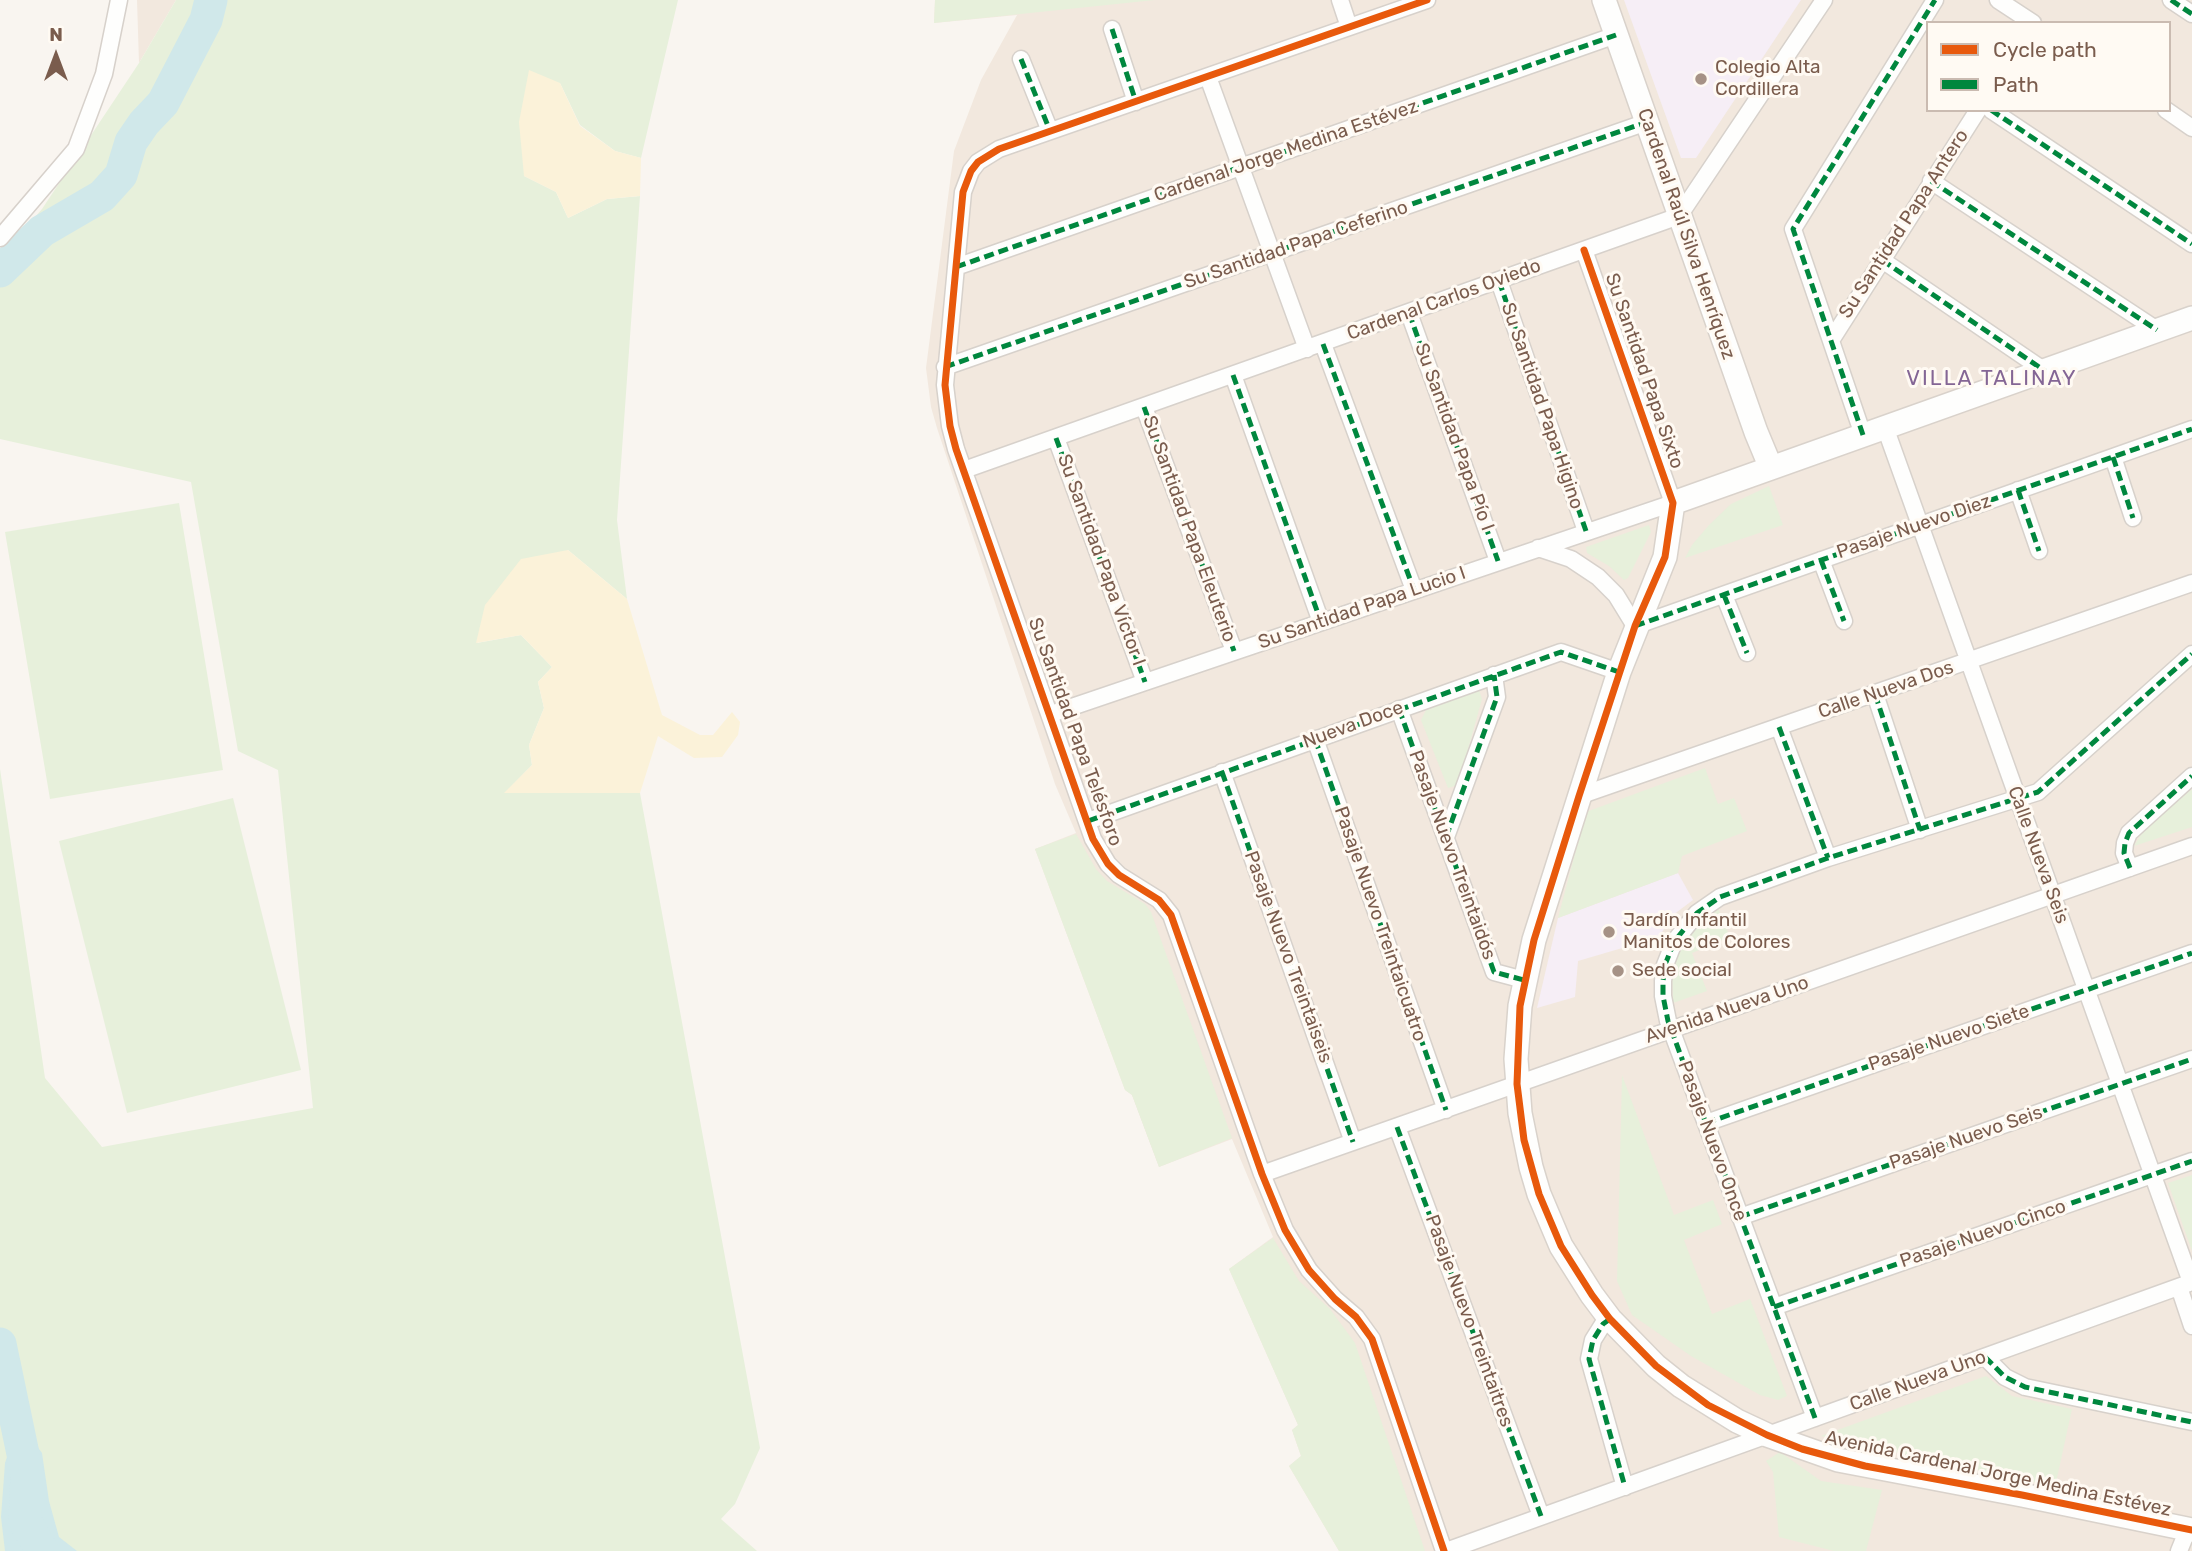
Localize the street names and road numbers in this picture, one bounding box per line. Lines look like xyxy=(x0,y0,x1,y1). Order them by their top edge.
street label: Cardenal Jorge Medina Estévez xyxy=(1151,95,1421,207)
street label: Cardenal Raúl Silva Henríquez xyxy=(1632,106,1740,362)
street label: Su Santidad Papa Antero xyxy=(1834,125,1974,323)
street label: Su Santidad Papa Ceferino xyxy=(1181,196,1411,294)
street label: Cardenal Carlos Oviedo xyxy=(1344,254,1544,346)
street label: Su Santidad Papa Sixto xyxy=(1600,270,1688,472)
street label: Su Santidad Papa Higino xyxy=(1496,300,1588,512)
street label: Su Santidad Papa Pío I xyxy=(1409,340,1499,534)
street label: Su Santidad Papa Eleuterio xyxy=(1137,413,1241,645)
street label: Su Santidad Papa Víctor I xyxy=(1052,451,1150,669)
street label: Pasaje Nuevo Diez xyxy=(1834,490,1994,564)
street label: Su Santidad Papa Lucio I xyxy=(1255,562,1469,654)
street label: Su Santidad Papa Telésforo xyxy=(1023,615,1127,849)
street label: Calle Nueva Dos xyxy=(1815,656,1957,724)
street label: Nueva Doce xyxy=(1300,696,1406,754)
street label: Pasaje Nuevo Treintaidós xyxy=(1403,747,1501,963)
street label: Calle Nueva Seis xyxy=(2003,783,2073,927)
street label: Pasaje Nuevo Treintaicuatro xyxy=(1329,804,1431,1044)
street label: Pasaje Nuevo Treintaiseis xyxy=(1239,848,1337,1066)
street label: Avenida Nueva Uno xyxy=(1642,971,1812,1049)
street label: Pasaje Nuevo Siete xyxy=(1866,1000,2032,1076)
street label: Pasaje Nuevo Once xyxy=(1672,1058,1752,1224)
street label: Pasaje Nuevo Seis xyxy=(1886,1101,2046,1175)
street label: Pasaje Nuevo Cinco xyxy=(1897,1195,2069,1273)
street label: Pasaje Nuevo Treintaitres xyxy=(1420,1212,1518,1430)
street label: Calle Nueva Uno xyxy=(1847,1346,1989,1416)
street label: Avenida Cardenal Jorge Medina Estévez xyxy=(1823,1426,2173,1522)

